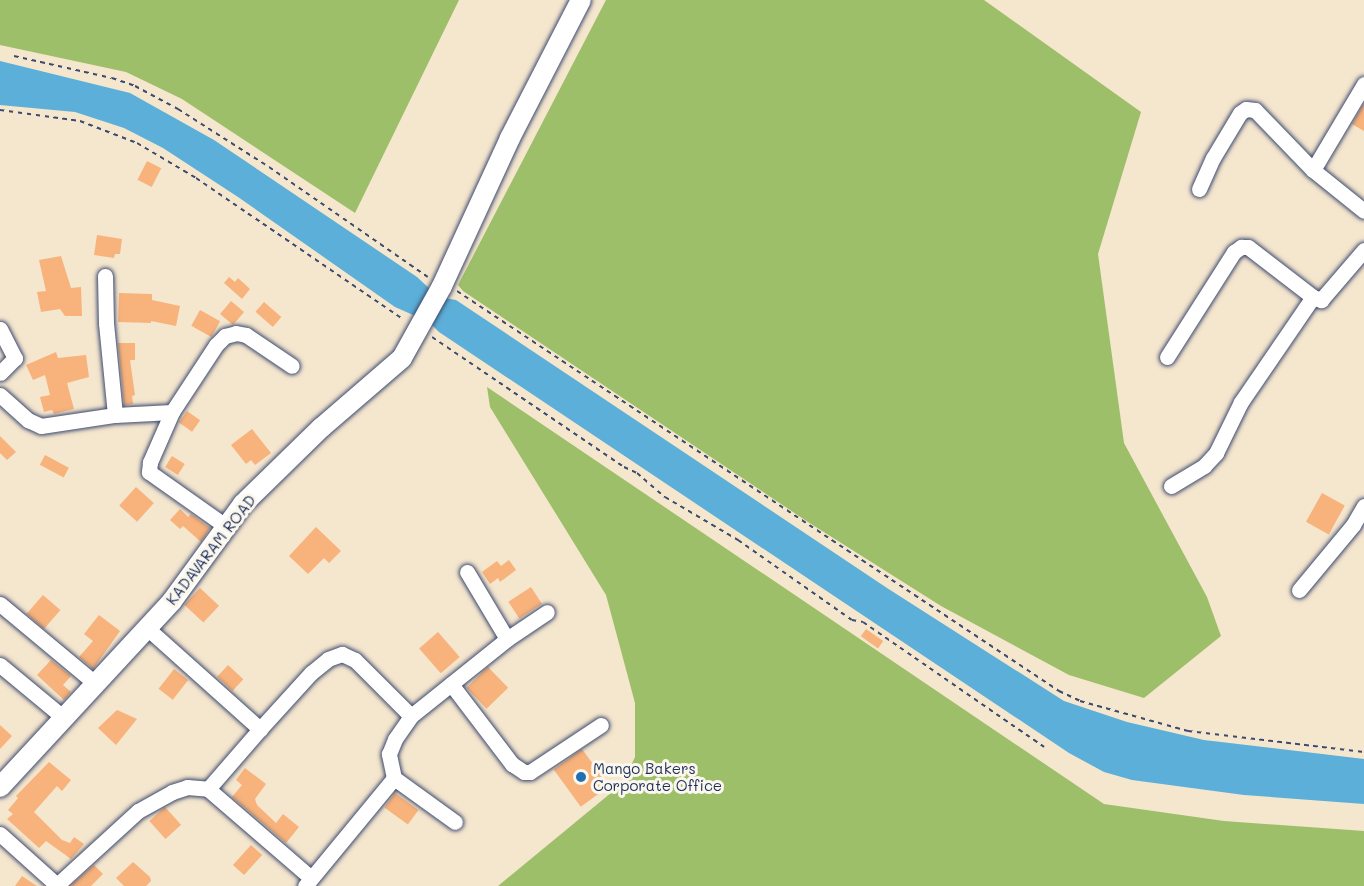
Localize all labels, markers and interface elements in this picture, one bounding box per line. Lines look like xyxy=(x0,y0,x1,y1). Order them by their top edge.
street label: KADAVARAM ROAD xyxy=(162,491,260,609)
place label: Mango Bakers Corporate Office xyxy=(593,759,722,794)
marker: Mango Bakers Corporate Office xyxy=(574,770,588,784)

